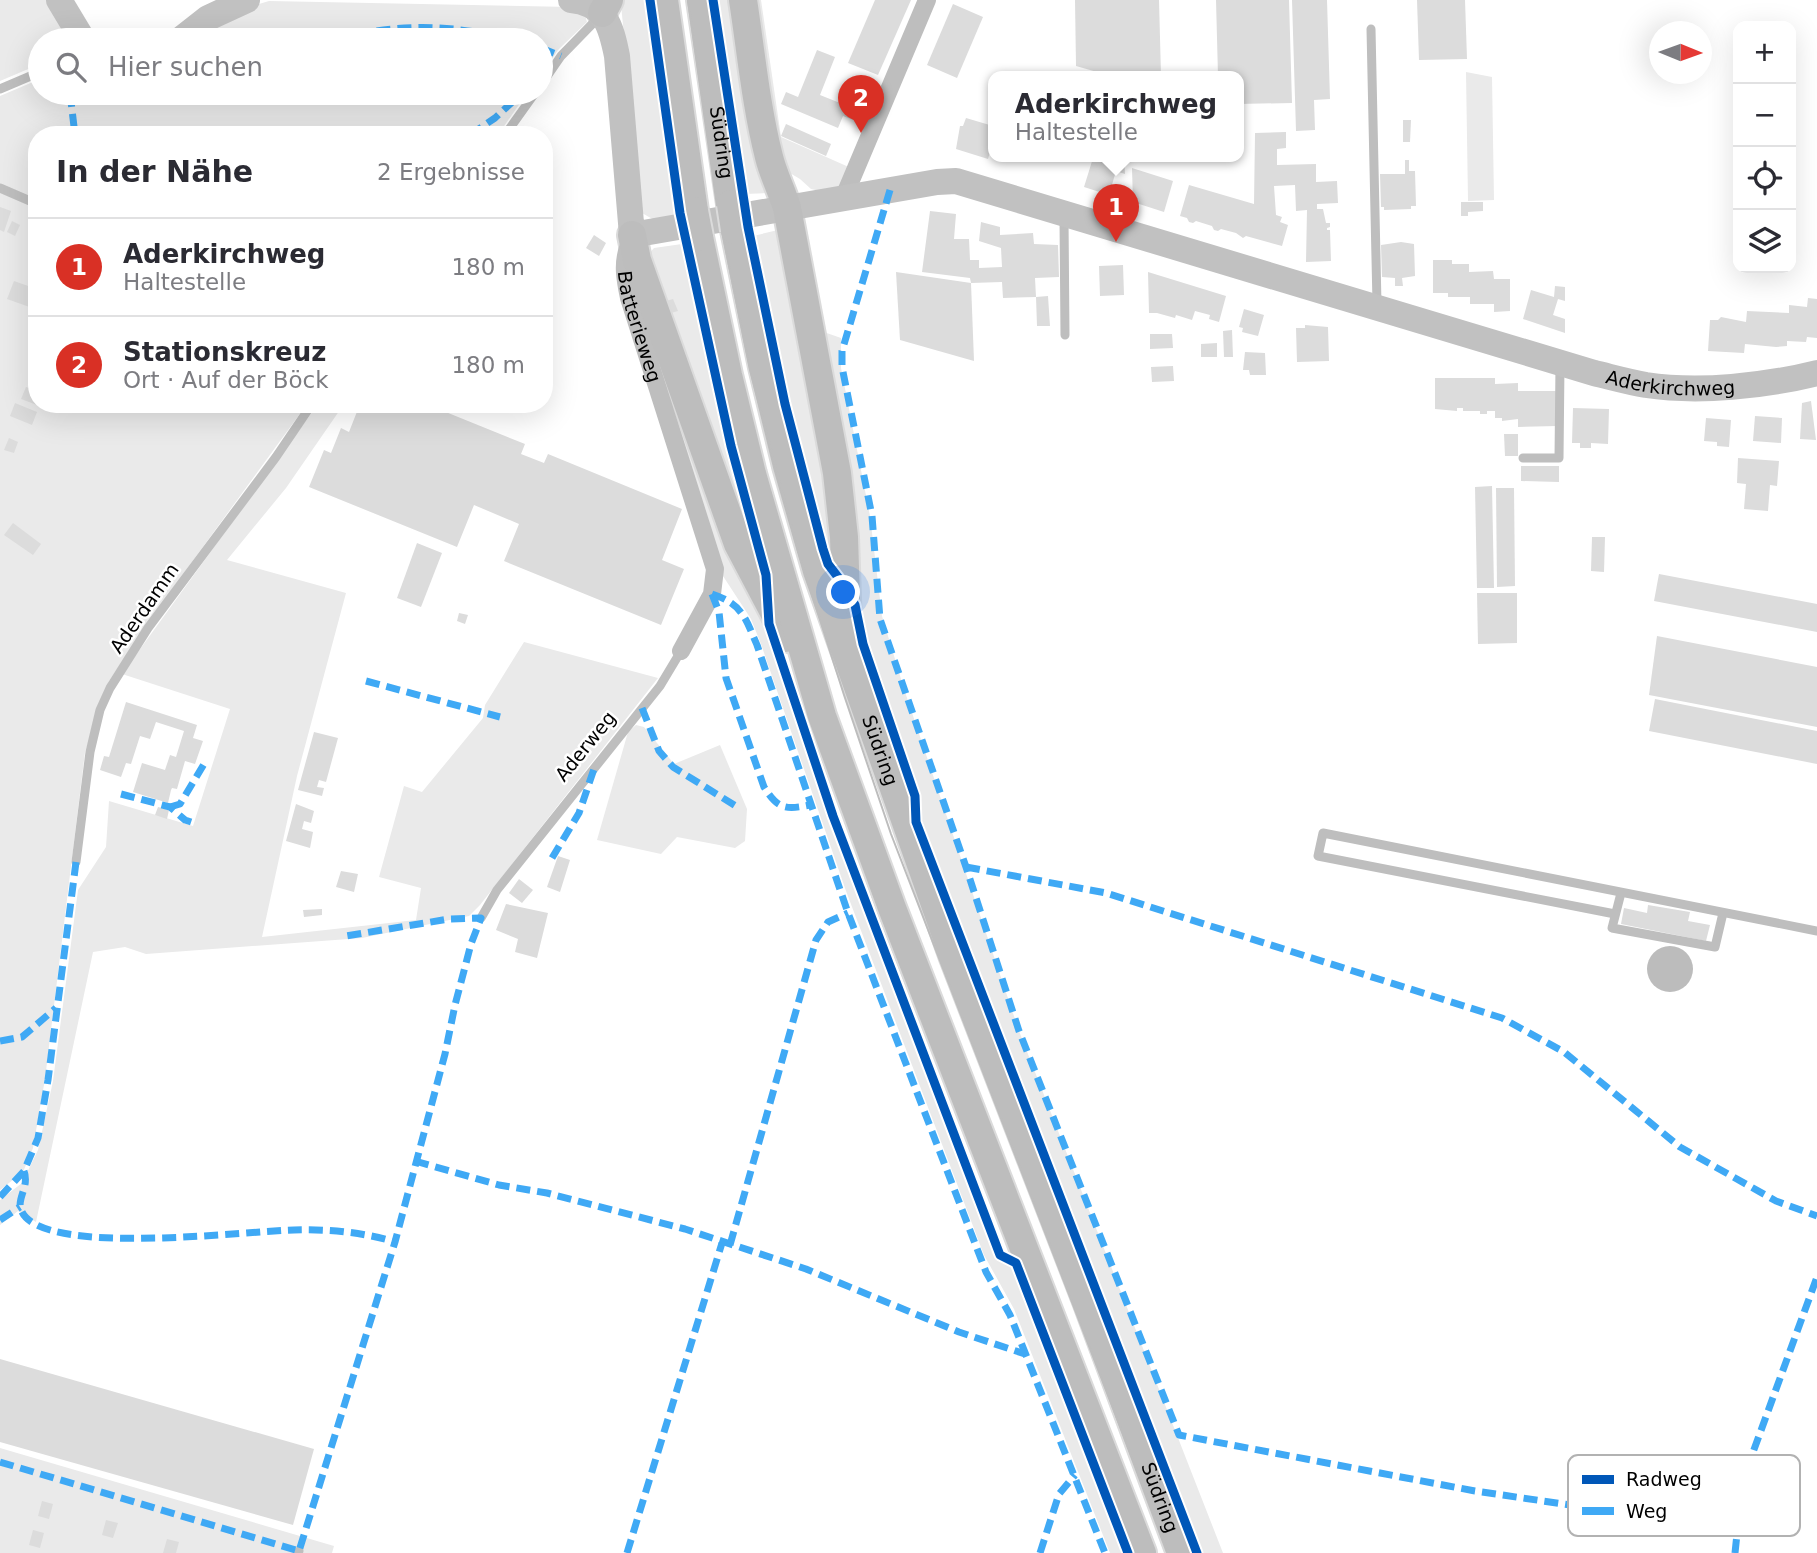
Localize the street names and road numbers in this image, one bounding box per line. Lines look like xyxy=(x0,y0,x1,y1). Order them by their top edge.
street label: Südring xyxy=(706,105,738,180)
street label: Batterieweg xyxy=(614,270,666,385)
street label: Aderkirchweg xyxy=(1604,365,1736,399)
street label: Aderdamm xyxy=(105,559,183,657)
street label: Aderweg xyxy=(550,707,620,785)
street label: Südring xyxy=(858,712,903,788)
street label: Südring xyxy=(1137,1459,1183,1536)

